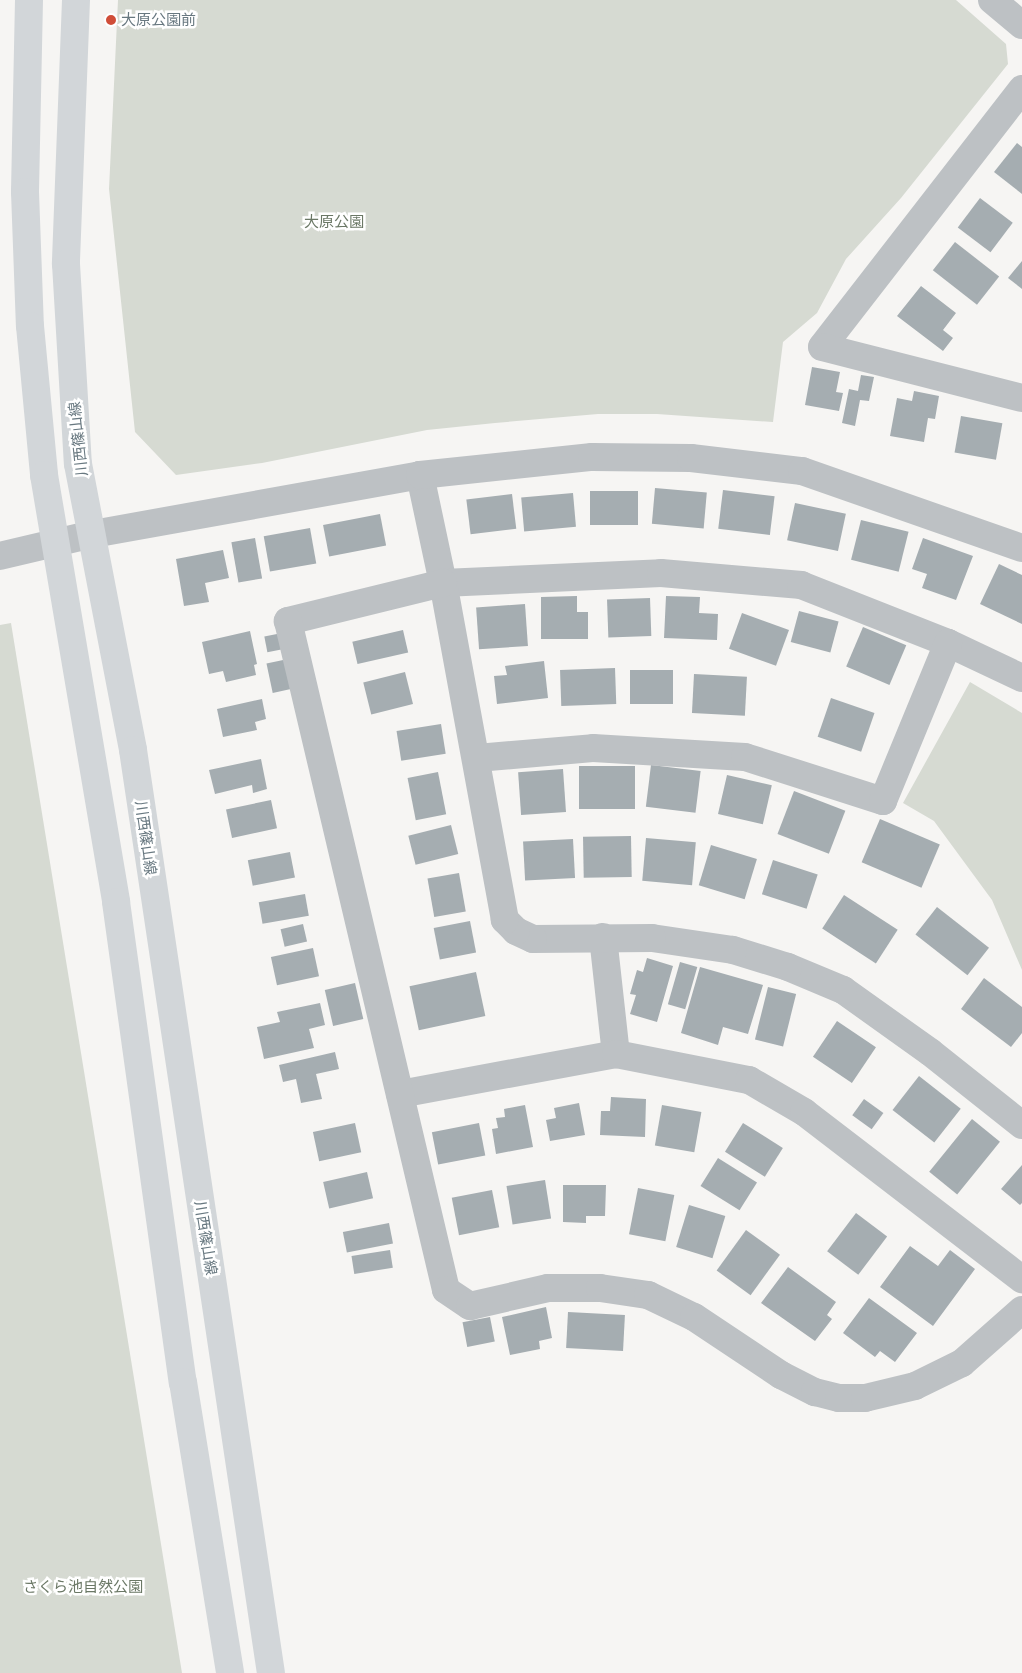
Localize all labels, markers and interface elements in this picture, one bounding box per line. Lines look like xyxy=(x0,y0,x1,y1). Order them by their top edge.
place label: 大原公園前 xyxy=(121,11,196,29)
marker: 大原公園前 xyxy=(105,14,117,26)
park label: 大原公園 xyxy=(304,213,364,231)
street label: 川西篠山線 xyxy=(65,401,91,477)
street label: 川西篠山線 xyxy=(132,800,160,876)
street label: 川西篠山線 xyxy=(191,1200,221,1276)
park label: さくら池自然公園 xyxy=(23,1578,143,1596)

